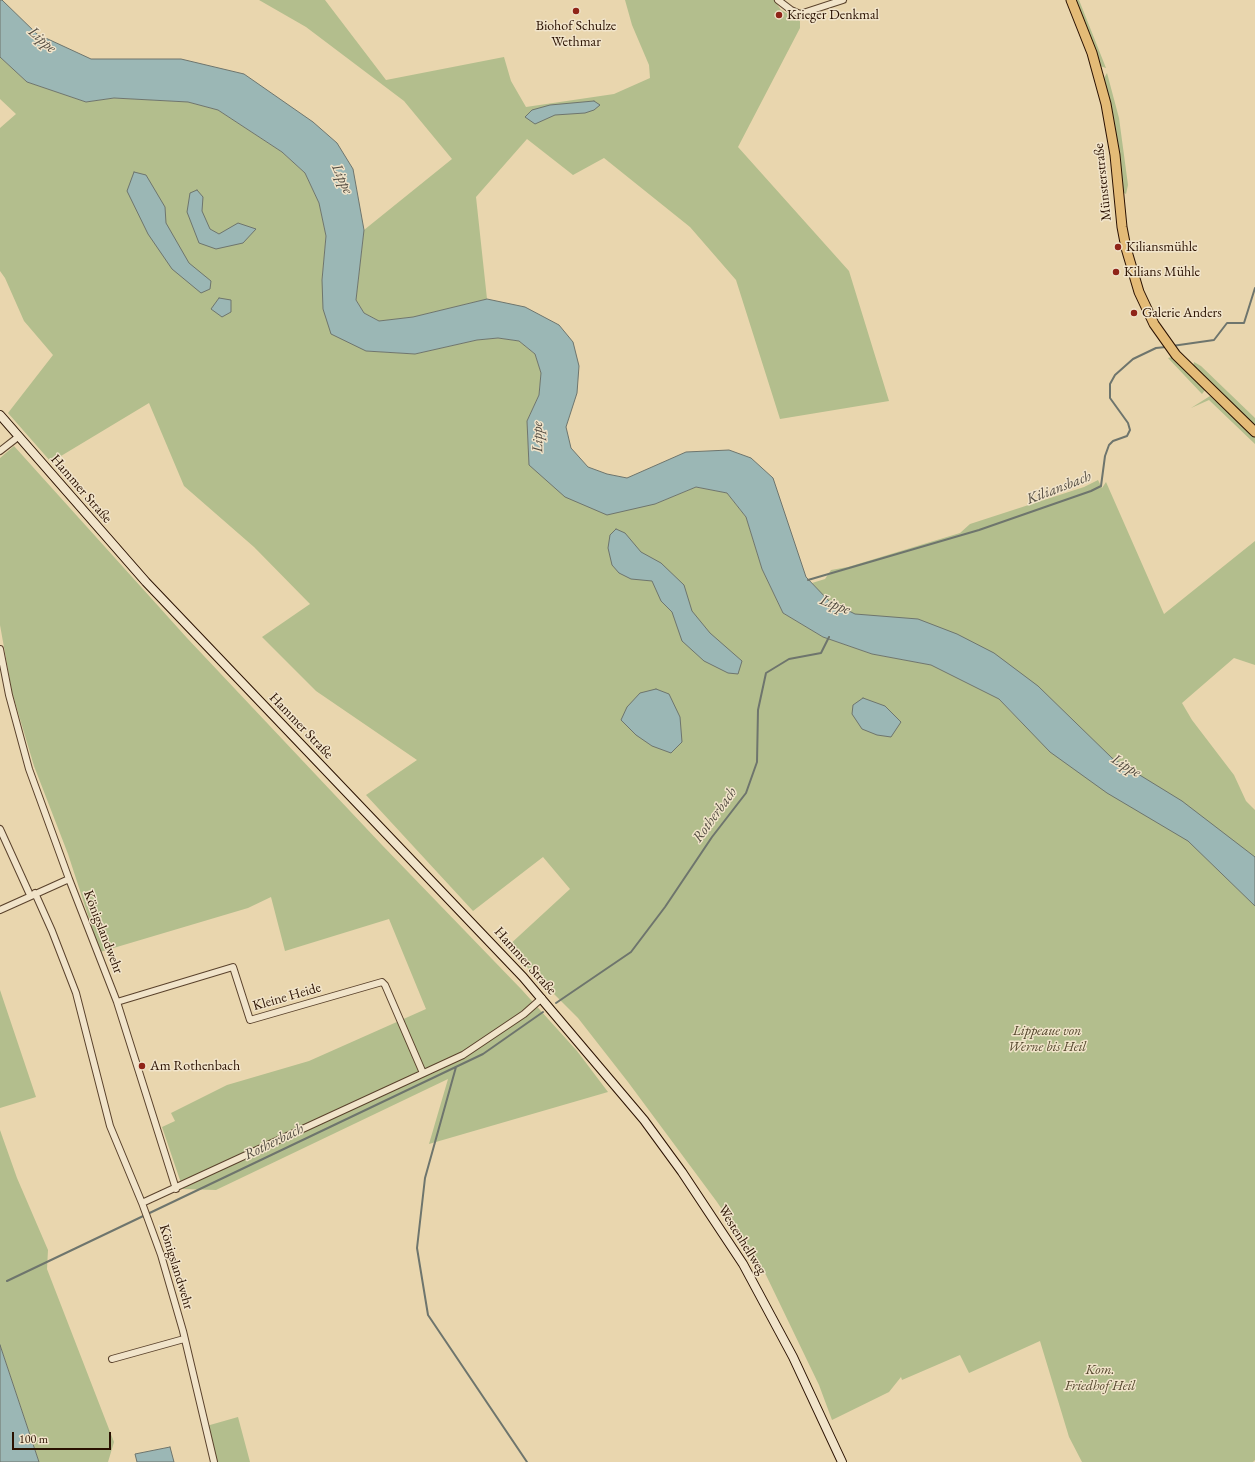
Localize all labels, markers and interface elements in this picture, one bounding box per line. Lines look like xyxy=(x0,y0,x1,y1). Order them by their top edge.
marker: Biohof Schulze Wethmar xyxy=(571,6,581,16)
place label: Krieger Denkmal xyxy=(787,7,879,23)
marker: Krieger Denkmal xyxy=(774,10,784,20)
place label: Biohof Schulze Wethmar xyxy=(536,18,616,50)
water label: Lippe xyxy=(24,23,60,57)
street label: Münsterstraße xyxy=(1091,142,1115,222)
water label: Lippe xyxy=(327,161,357,197)
place label: Kiliansmühle xyxy=(1126,239,1198,255)
marker: Kiliansmühle xyxy=(1113,242,1123,252)
place label: Kilians Mühle xyxy=(1124,264,1200,280)
marker: Kilians Mühle xyxy=(1111,267,1121,277)
place label: Galerie Anders xyxy=(1142,305,1222,321)
marker: Galerie Anders xyxy=(1129,308,1139,318)
water label: Lippe xyxy=(529,421,547,453)
street label: Hammer Straße xyxy=(47,451,115,527)
water label: Kiliansbach xyxy=(1024,467,1094,509)
water label: Lippe xyxy=(817,591,853,619)
street label: Hammer Straße xyxy=(265,689,337,763)
water label: Lippe xyxy=(1108,750,1144,782)
water label: Rotherbach xyxy=(689,784,741,846)
street label: Königslandwehr xyxy=(79,888,127,976)
street label: Hammer Straße xyxy=(490,924,560,998)
street label: Kleine Heide xyxy=(251,979,323,1015)
park label: Lippeaue von Werne bis Heil xyxy=(1008,1023,1086,1056)
place label: Am Rothenbach xyxy=(150,1058,240,1074)
marker: Am Rothenbach xyxy=(137,1061,147,1071)
water label: Rotherbach xyxy=(241,1120,307,1164)
street label: Westenhellweg xyxy=(714,1202,770,1278)
street label: Königslandwehr xyxy=(155,1223,197,1311)
park label: Kom. Friedhof Heil xyxy=(1065,1362,1135,1394)
scale bar xyxy=(14,1424,113,1450)
text: 100 m xyxy=(19,1431,48,1447)

